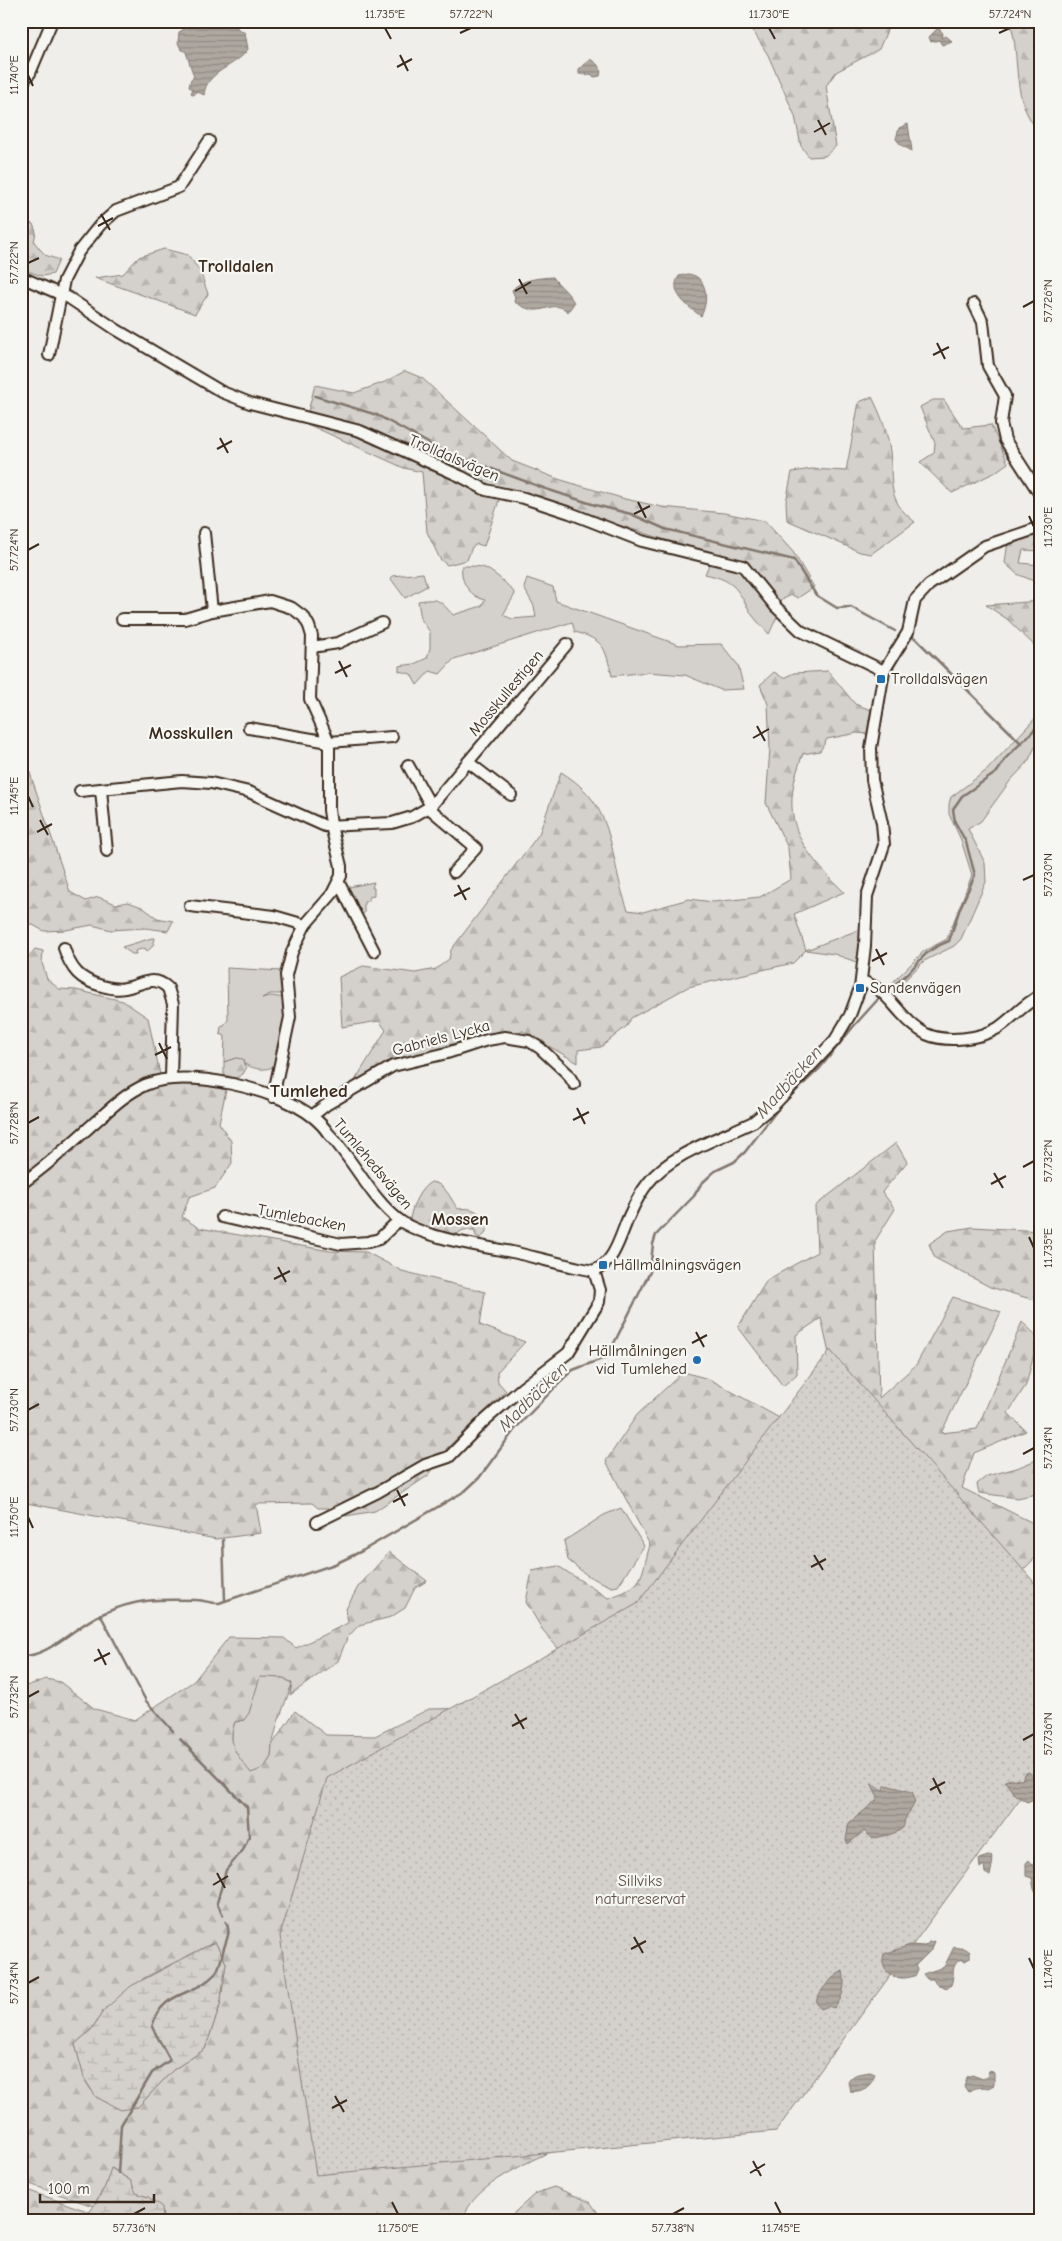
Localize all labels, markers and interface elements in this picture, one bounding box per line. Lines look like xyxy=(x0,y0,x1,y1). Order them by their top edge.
text: 11.735°E xyxy=(365,7,405,21)
text: 57.722°N xyxy=(449,7,493,21)
text: 11.730°E xyxy=(749,7,789,21)
text: 57.724°N xyxy=(989,7,1031,21)
text: 11.740°E xyxy=(7,55,21,95)
text: 57.722°N xyxy=(7,241,21,285)
district label: Trolldalen xyxy=(198,256,274,277)
text: 57.726°N xyxy=(1041,279,1055,323)
street label: Trolldalsvägen xyxy=(406,431,502,485)
text: 11.730°E xyxy=(1041,507,1055,547)
text: 57.724°N xyxy=(7,529,21,571)
street label: Mosskullestigen xyxy=(465,647,547,739)
place label: Trolldalsvägen xyxy=(891,670,988,688)
marker: Trolldalsvägen xyxy=(875,673,887,685)
district label: Mosskullen xyxy=(149,723,233,744)
text: 11.745°E xyxy=(7,777,21,815)
text: 57.730°N xyxy=(1041,853,1055,897)
place label: Sandenvägen xyxy=(870,979,961,997)
marker: Sandenvägen xyxy=(854,982,866,994)
street label: Gabriels Lycka xyxy=(390,1016,492,1060)
water label: Madbäcken xyxy=(751,1042,827,1123)
district label: Tumlehed xyxy=(270,1080,348,1102)
text: 57.728°N xyxy=(7,1101,21,1145)
street label: Tumlehedsvägen xyxy=(330,1115,416,1213)
text: 57.732°N xyxy=(1041,1140,1055,1182)
street label: Tumlebacken xyxy=(256,1201,348,1235)
district label: Mossen xyxy=(431,1209,489,1230)
text: 11.735°E xyxy=(1041,1228,1055,1268)
place label: Hällmålningsvägen xyxy=(613,1256,741,1274)
marker: Hällmålningsvägen xyxy=(597,1259,609,1271)
place label: Hällmålningen vid Tumlehed xyxy=(589,1342,687,1378)
marker: Hällmålningen vid Tumlehed xyxy=(691,1354,703,1366)
water label: Madbäcken xyxy=(493,1358,572,1437)
text: 57.730°N xyxy=(7,1388,21,1432)
text: 57.734°N xyxy=(1041,1427,1055,1469)
text: 11.750°E xyxy=(7,1496,21,1538)
text: 57.732°N xyxy=(7,1676,21,1718)
text: 57.736°N xyxy=(1041,1712,1055,1756)
park label: Sillviks naturreservat xyxy=(595,1872,686,1908)
text: 11.740°E xyxy=(1041,1949,1055,1989)
text: 57.734°N xyxy=(7,1962,21,2004)
scale bar xyxy=(40,2171,154,2203)
text: 100 m xyxy=(48,2180,90,2198)
text: 57.736°N xyxy=(112,2221,156,2235)
text: 11.750°E xyxy=(377,2221,419,2235)
text: 57.738°N xyxy=(652,2221,694,2235)
text: 11.745°E xyxy=(762,2221,800,2235)

